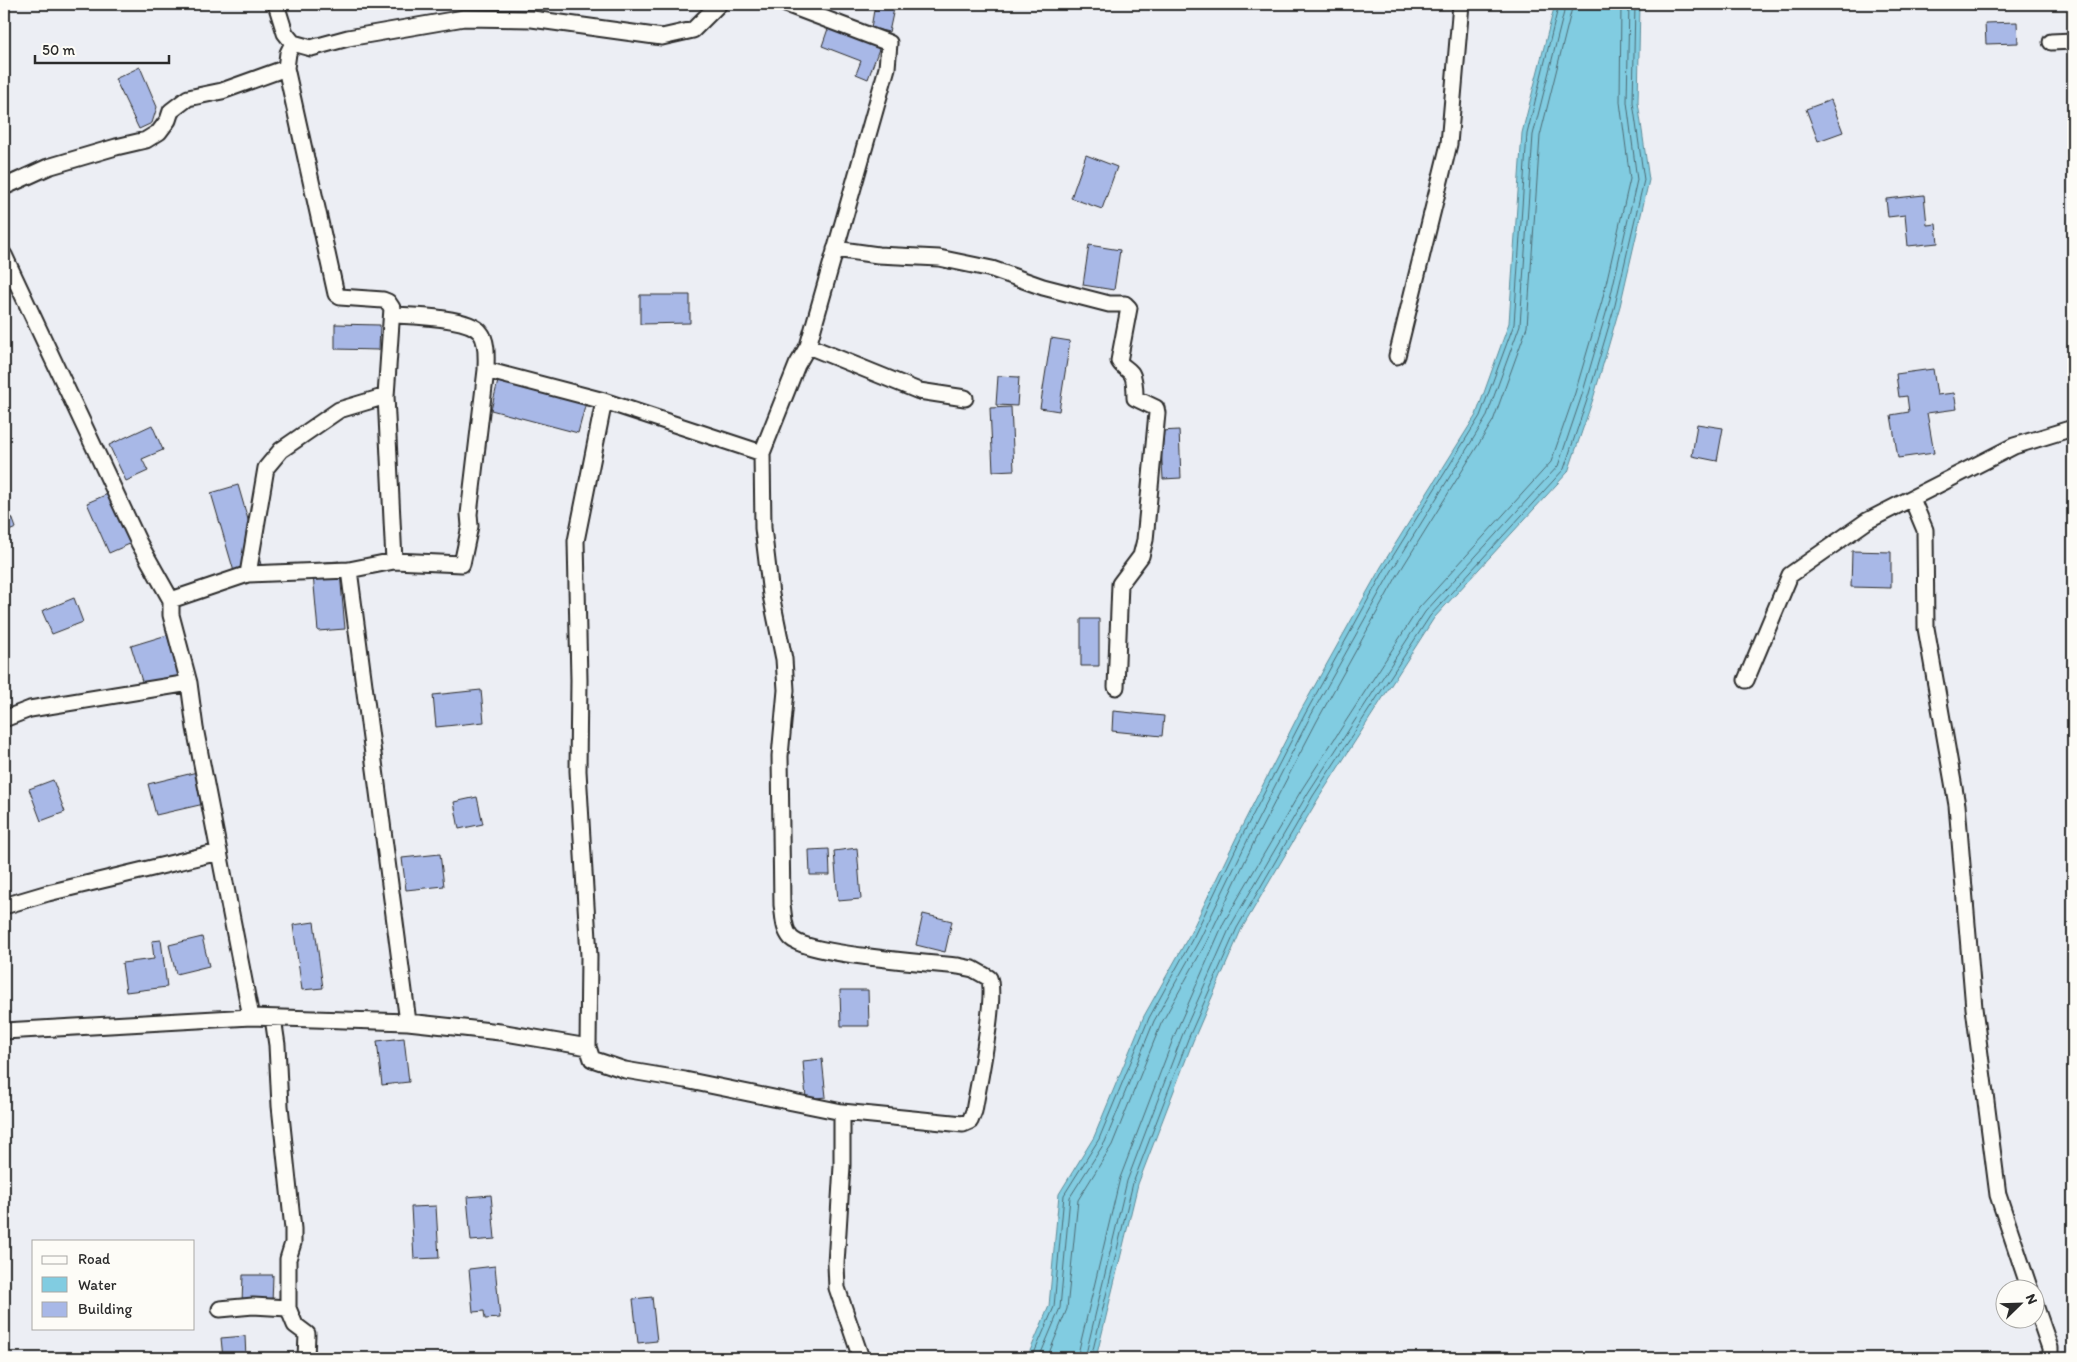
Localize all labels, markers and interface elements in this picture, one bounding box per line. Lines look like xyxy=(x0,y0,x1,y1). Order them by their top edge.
scale bar xyxy=(35,32,169,64)
text: 50 m xyxy=(42,41,75,59)
legend xyxy=(32,1240,195,1330)
text: Road xyxy=(78,1250,111,1268)
text: Water xyxy=(78,1276,117,1294)
north arrow xyxy=(1994,1280,2044,1330)
text: N xyxy=(2022,1291,2041,1307)
text: Building xyxy=(78,1300,132,1318)

